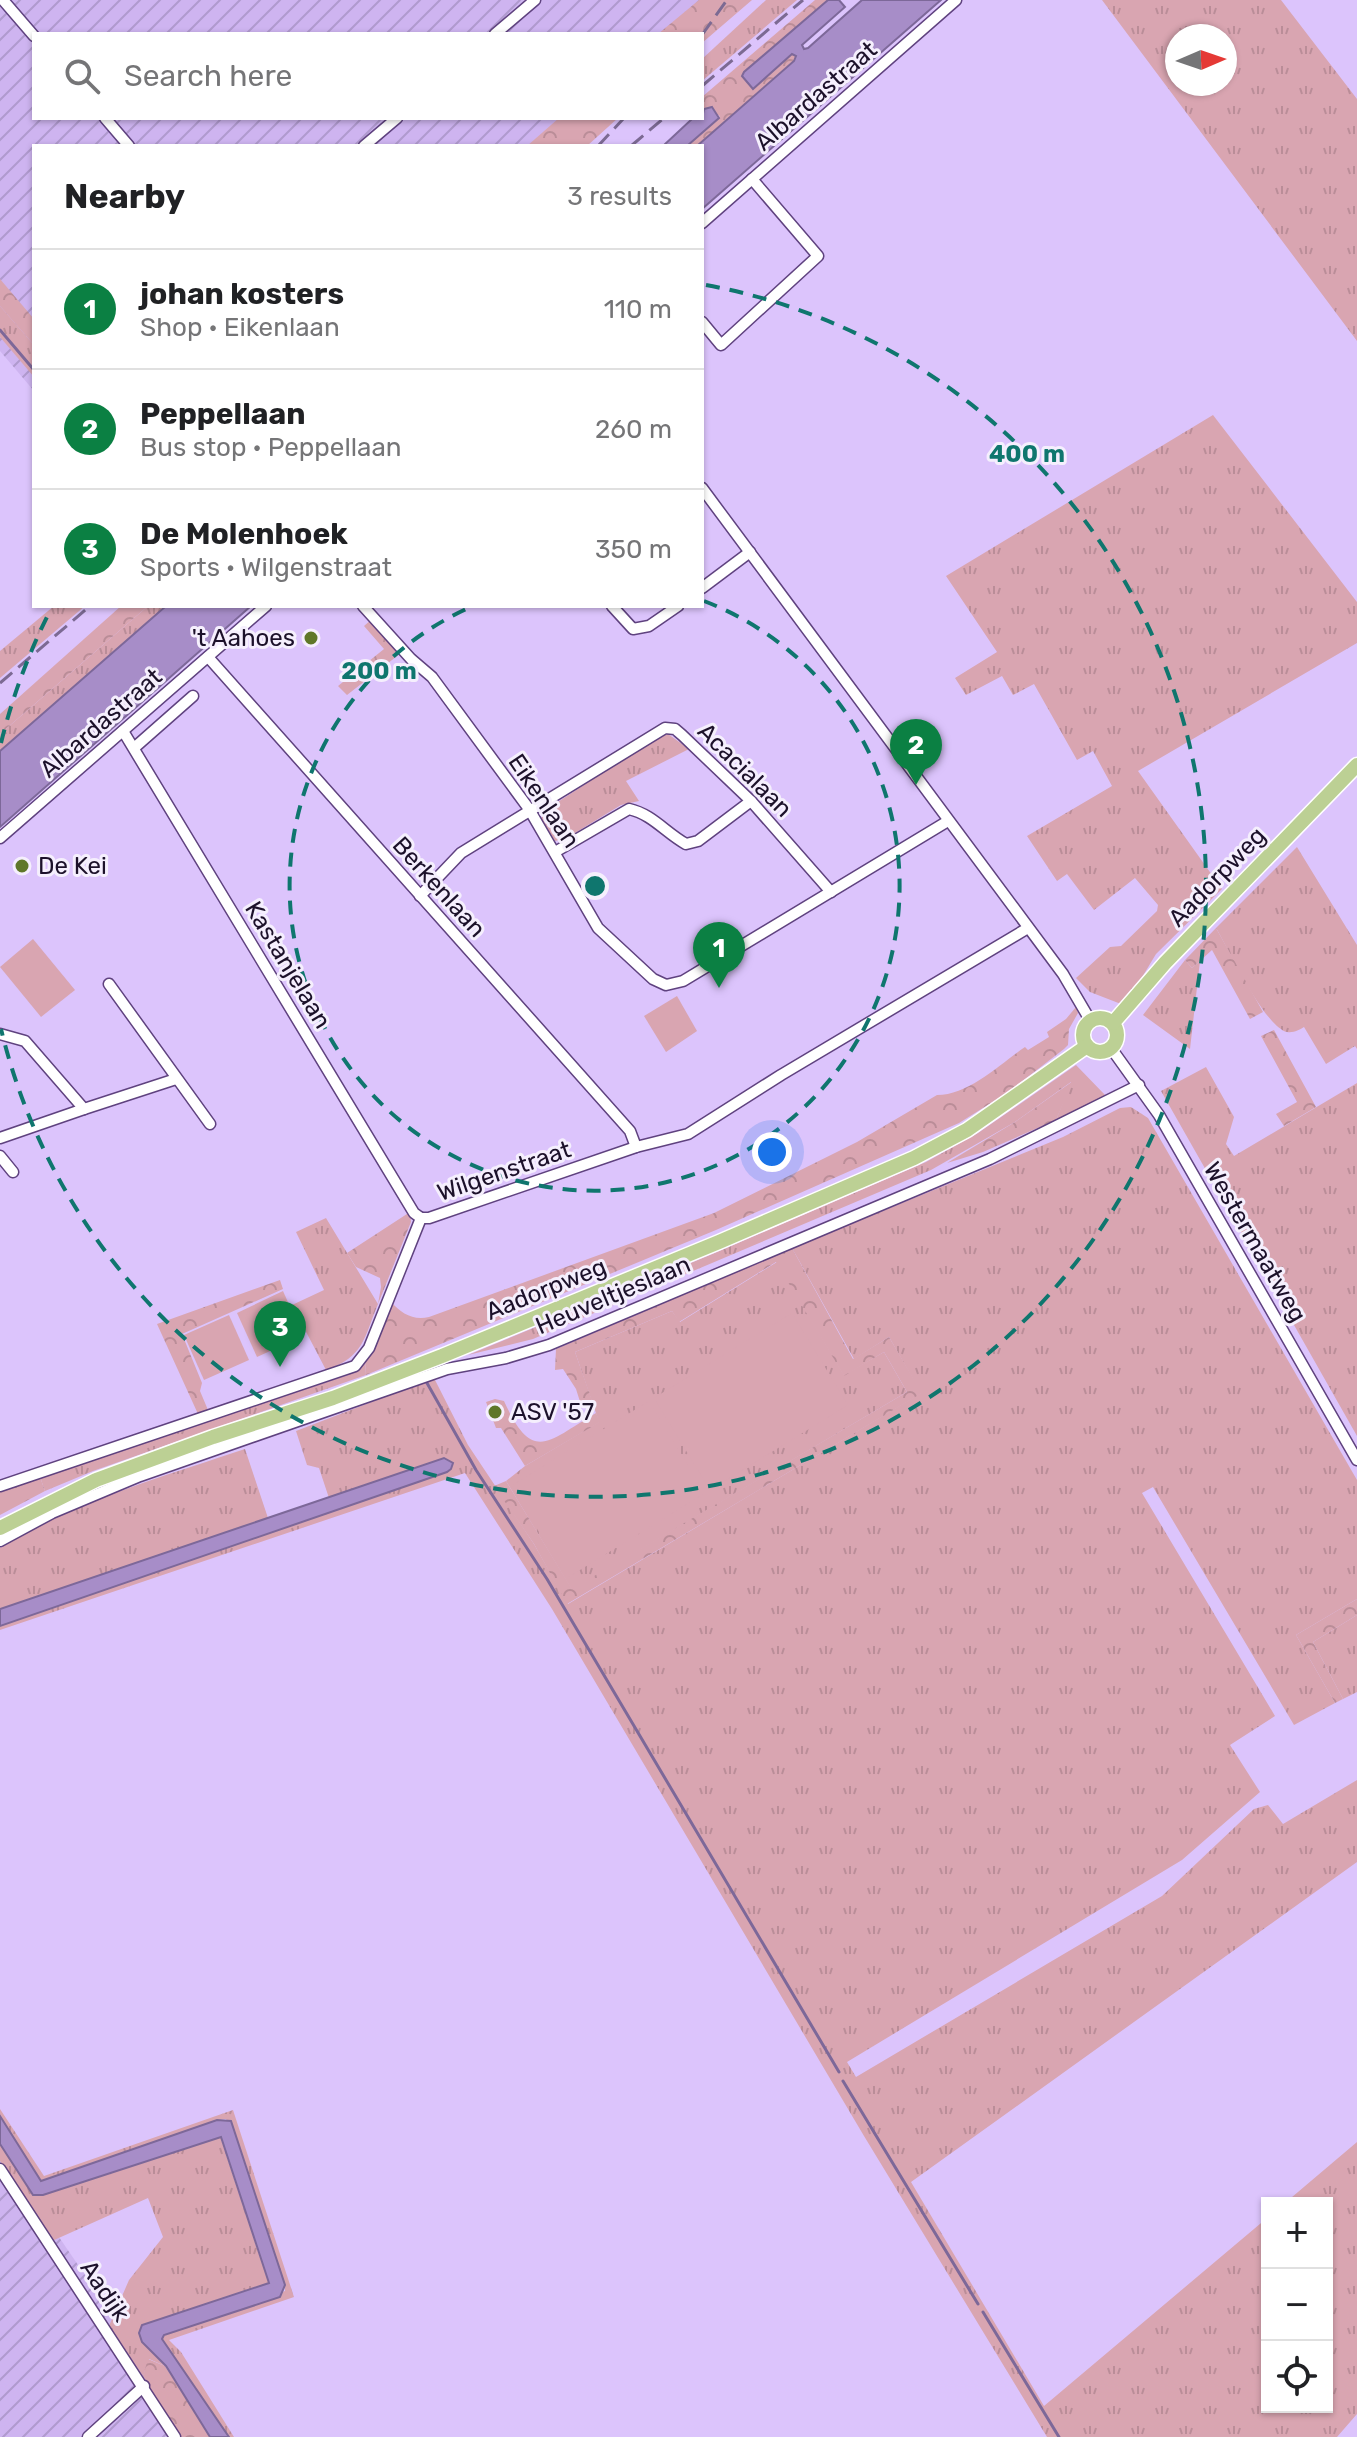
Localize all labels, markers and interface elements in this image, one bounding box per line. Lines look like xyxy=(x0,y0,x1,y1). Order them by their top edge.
north arrow xyxy=(1165,24,1237,96)
search box xyxy=(32,32,704,120)
street label: Albardastraat xyxy=(749,36,883,156)
icon: search xyxy=(60,54,104,98)
text: Search here xyxy=(124,58,292,94)
text: Nearby xyxy=(64,176,185,217)
text: 3 results xyxy=(567,181,672,212)
text: johan kosters xyxy=(140,276,344,312)
text: 1 xyxy=(84,294,96,325)
text: 110 m xyxy=(604,294,672,325)
text: Shop · Eikenlaan xyxy=(140,312,340,343)
text: Peppellaan xyxy=(140,396,305,432)
text: 2 xyxy=(82,414,98,445)
text: 260 m xyxy=(595,414,672,445)
text: Bus stop · Peppellaan xyxy=(140,432,402,463)
text: 400 m xyxy=(989,440,1065,468)
text: De Molenhoek xyxy=(140,516,348,552)
text: 3 xyxy=(81,534,99,565)
text: 350 m xyxy=(595,534,672,565)
text: Sports · Wilgenstraat xyxy=(140,552,392,583)
place label: 't Aahoes xyxy=(192,624,295,652)
marker: 't Aahoes xyxy=(302,629,320,647)
text: 200 m xyxy=(341,657,417,685)
street label: Albardastraat xyxy=(34,663,168,783)
street label: Acacialaan xyxy=(692,717,798,823)
pin: 2 xyxy=(890,719,942,785)
street label: Eikenlaan xyxy=(502,749,586,853)
street label: Aadorpweg xyxy=(1163,822,1271,932)
street label: Berkenlaan xyxy=(387,831,491,943)
place label: De Kei xyxy=(38,852,107,880)
marker: De Kei xyxy=(13,857,31,875)
centre of rings xyxy=(581,872,609,900)
street label: Kastanjelaan xyxy=(239,896,337,1034)
pin: 1 xyxy=(693,922,745,988)
your location xyxy=(752,1132,792,1172)
street label: Wilgenstraat xyxy=(433,1135,575,1207)
street label: Westermaatweg xyxy=(1198,1157,1312,1327)
street label: Heuveltjeslaan xyxy=(532,1250,694,1340)
street label: Aadorpweg xyxy=(482,1252,610,1326)
pin: 3 xyxy=(254,1301,306,1367)
place label: ASV '57 xyxy=(511,1398,594,1426)
marker: ASV '57 xyxy=(486,1403,504,1421)
map controls xyxy=(1261,2197,1333,2413)
button: + xyxy=(1261,2197,1333,2269)
street label: Aadijk xyxy=(74,2255,136,2327)
button: − xyxy=(1261,2269,1333,2341)
button: locate xyxy=(1261,2341,1333,2413)

